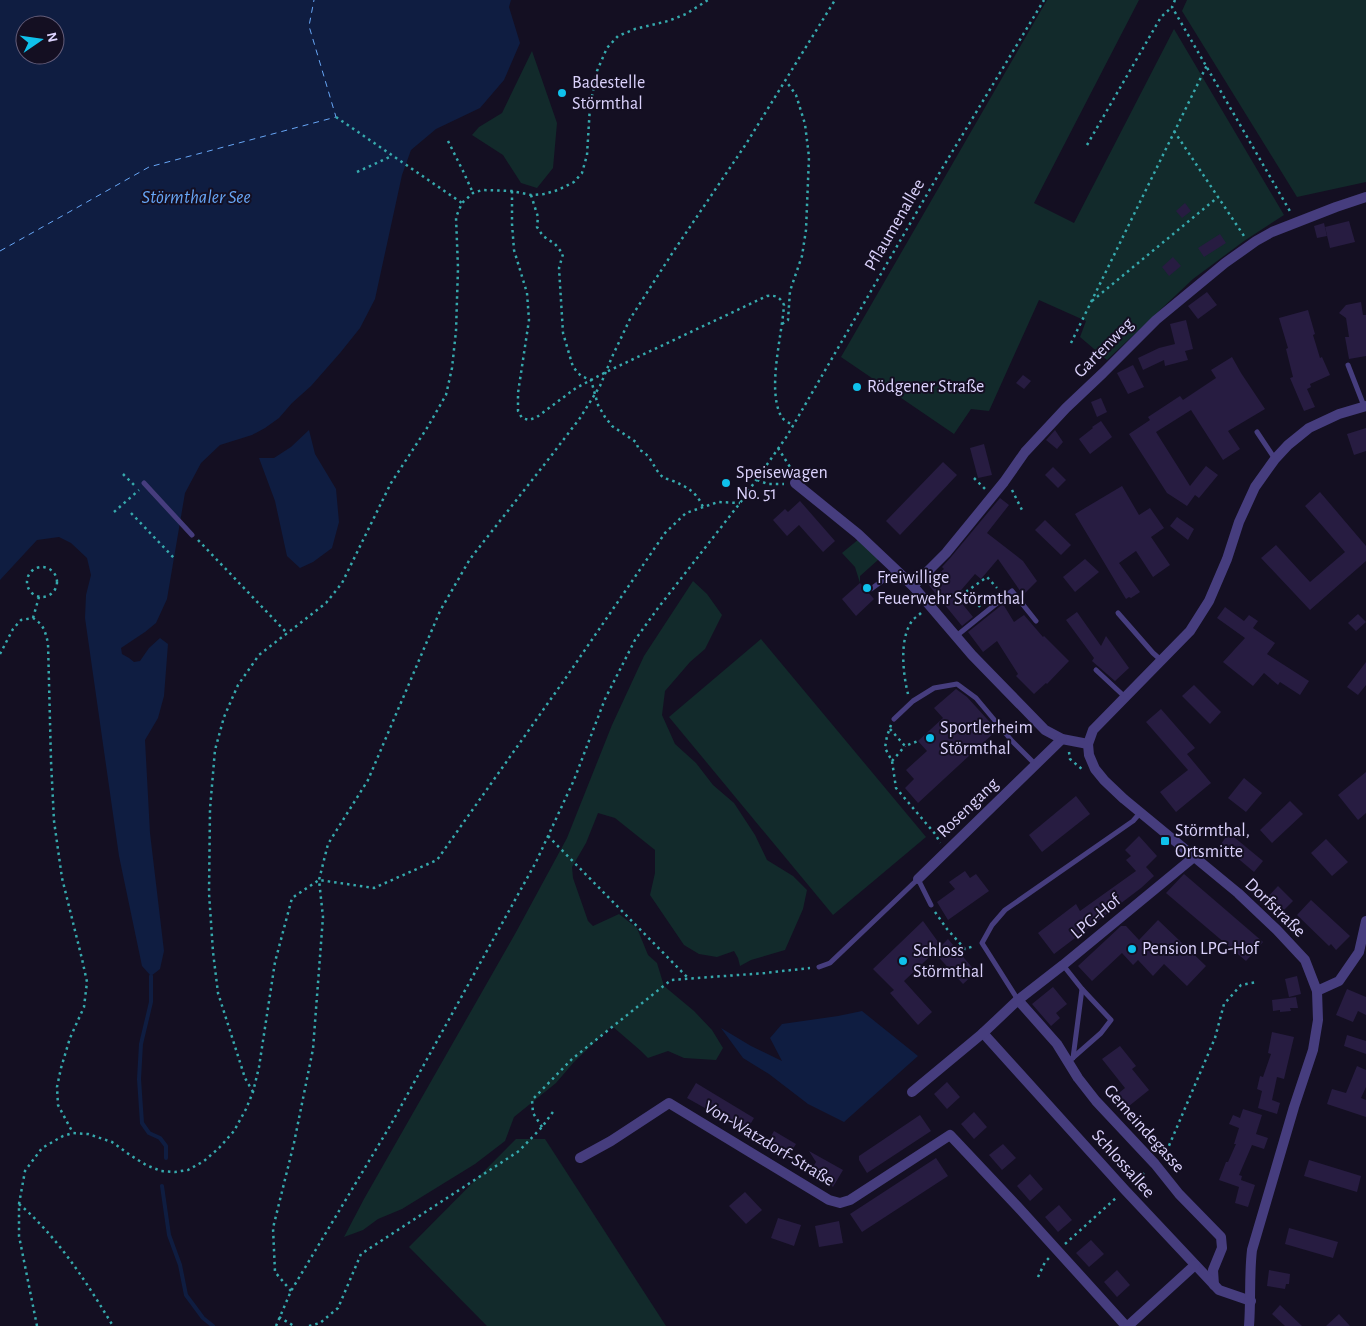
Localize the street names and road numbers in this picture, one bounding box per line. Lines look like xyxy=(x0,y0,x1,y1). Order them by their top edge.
street label: Pflaumenallee xyxy=(862,176,928,274)
street label: Gartenweg xyxy=(1071,315,1137,381)
street label: Rosengang xyxy=(934,775,1002,841)
street label: Dorfstraße xyxy=(1241,875,1309,941)
street label: LPG-Hof xyxy=(1068,890,1125,943)
street label: Gemeindegasse xyxy=(1100,1082,1188,1176)
street label: Von-Watzdorf-Straße xyxy=(701,1098,837,1190)
street label: Schlossallee xyxy=(1088,1126,1158,1202)

